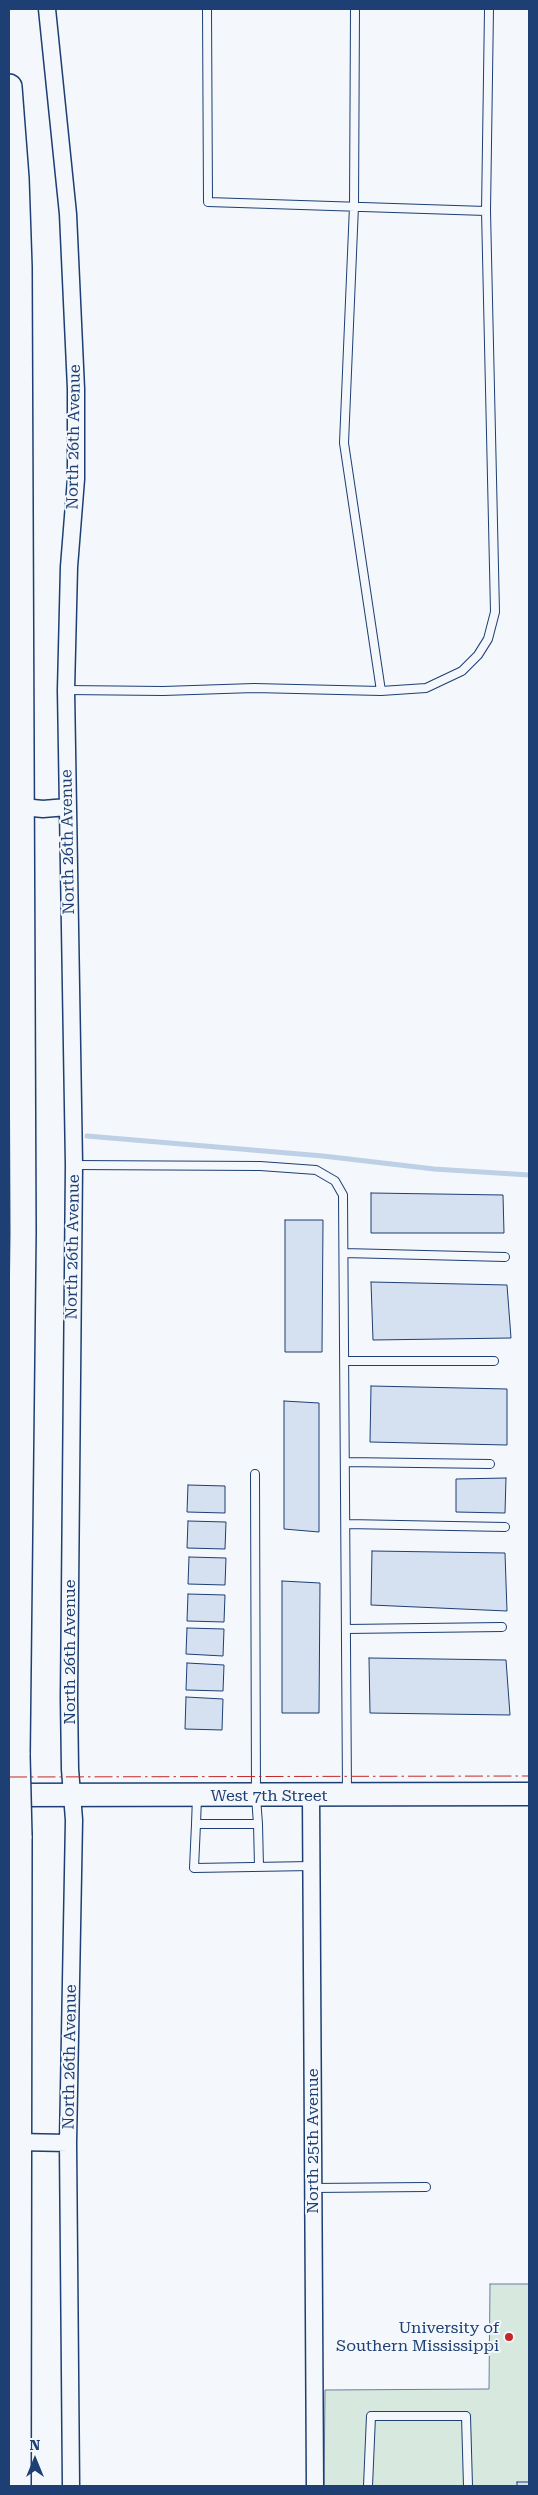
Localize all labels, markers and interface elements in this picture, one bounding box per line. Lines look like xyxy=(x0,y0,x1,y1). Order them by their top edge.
street label: North 26th Avenue xyxy=(63,364,85,510)
street label: North 26th Avenue xyxy=(57,769,79,915)
street label: North 26th Avenue xyxy=(62,1174,84,1320)
street label: North 26th Avenue xyxy=(60,1579,80,1725)
street label: West 7th Street xyxy=(210,1786,328,1806)
street label: North 26th Avenue xyxy=(59,1984,81,2130)
street label: North 25th Avenue xyxy=(303,2068,323,2214)
place label: University of Southern Mississippi xyxy=(336,2318,499,2356)
marker: University of Southern Mississippi xyxy=(503,2331,515,2343)
north arrow xyxy=(10,2435,60,2485)
text: N xyxy=(30,2437,40,2453)

